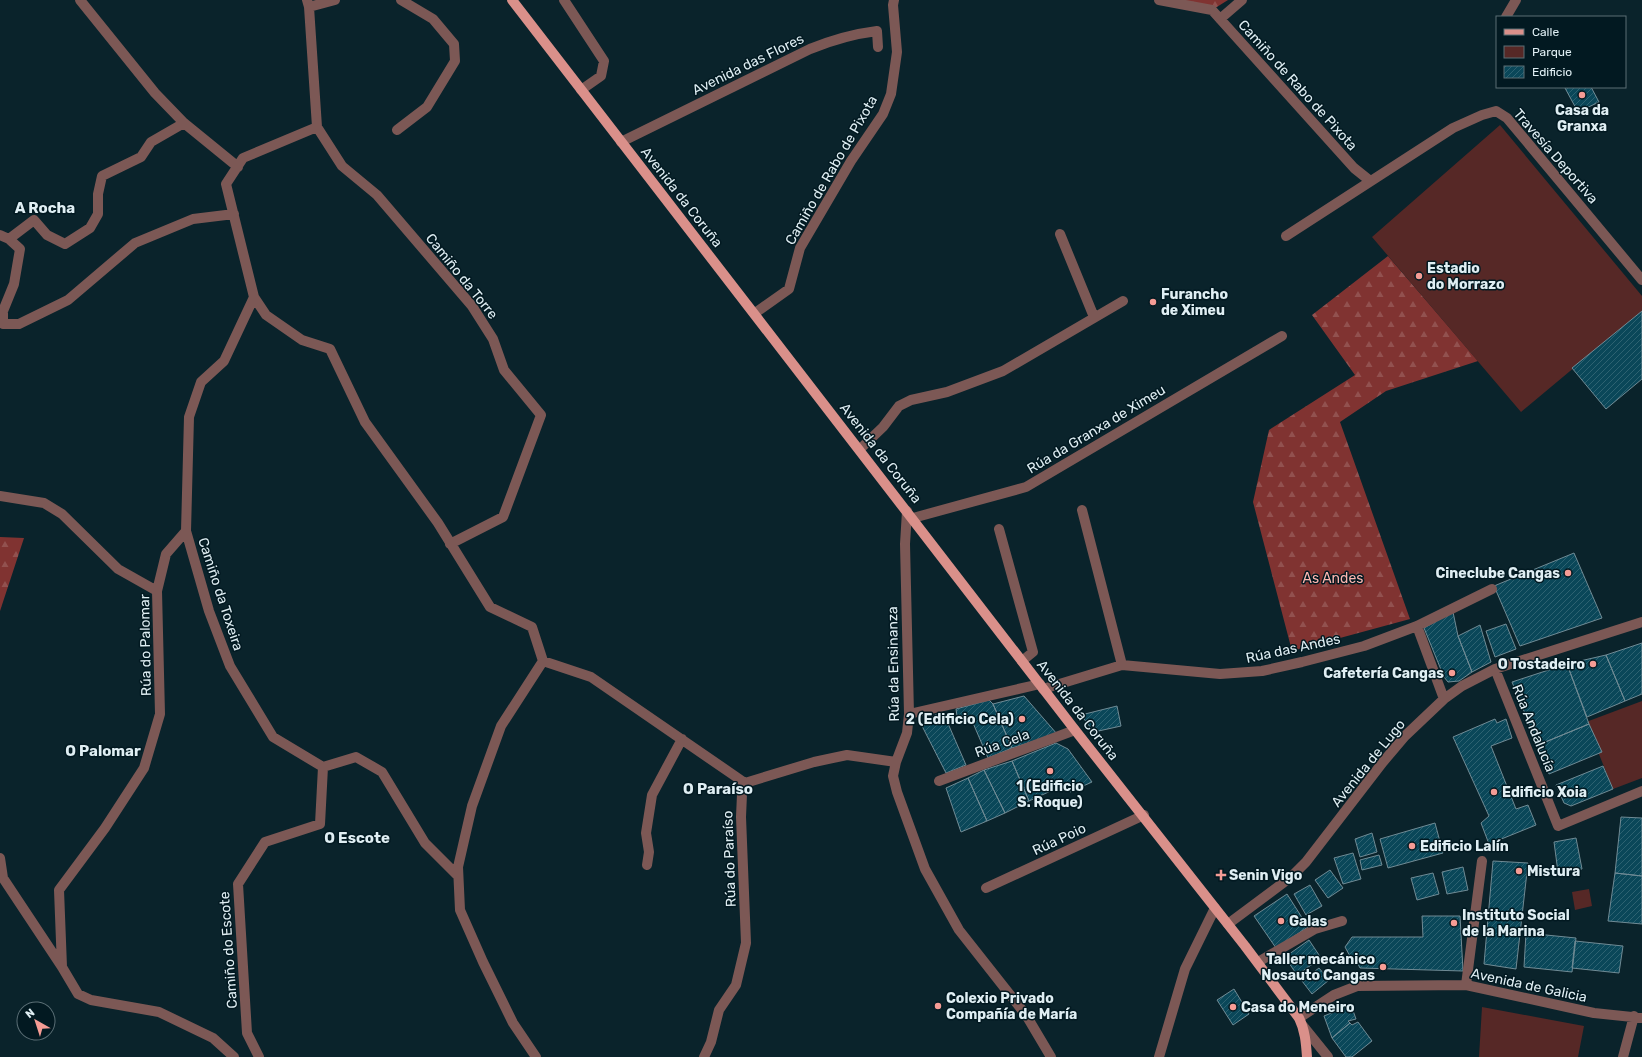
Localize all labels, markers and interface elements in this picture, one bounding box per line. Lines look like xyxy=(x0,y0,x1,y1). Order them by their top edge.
legend xyxy=(1496,16,1626,88)
street label: Camiño de Rabo de Pixota xyxy=(1235,17,1361,154)
text: Calle xyxy=(1532,25,1559,39)
street label: Avenida das Flores xyxy=(690,30,807,99)
text: Parque xyxy=(1532,45,1572,59)
text: Edificio xyxy=(1532,65,1572,79)
marker: Casa da Granxa xyxy=(1577,90,1587,100)
street label: Camiño de Rabo de Pixota xyxy=(782,93,881,248)
place label: Casa da Granxa xyxy=(1555,102,1609,135)
street label: Travesía Deportiva xyxy=(1510,105,1601,207)
street label: Avenida da Coruña xyxy=(637,144,726,251)
district label: A Rocha xyxy=(15,199,75,217)
street label: Camiño da Torre xyxy=(422,230,501,323)
place label: Estadio do Morrazo xyxy=(1427,260,1505,293)
marker: Estadio do Morrazo xyxy=(1414,271,1424,281)
place label: Furancho de Ximeu xyxy=(1161,286,1228,319)
marker: Furancho de Ximeu xyxy=(1148,297,1158,307)
street label: Rúa da Granxa de Ximeu xyxy=(1024,381,1169,478)
street label: Avenida da Coruña xyxy=(836,400,925,507)
street label: Camiño da Toxeira xyxy=(194,535,247,653)
place label: Cineclube Cangas xyxy=(1436,565,1560,582)
marker: Cineclube Cangas xyxy=(1563,568,1573,578)
park label: As Andes xyxy=(1303,570,1363,587)
street label: Rúa do Palomar xyxy=(136,593,155,696)
street label: Rúa da Ensinanza xyxy=(884,606,903,722)
street label: Rúa das Andes xyxy=(1244,630,1342,667)
place label: O Tostadeiro xyxy=(1498,656,1585,673)
street label: Avenida da Coruña xyxy=(1033,657,1122,764)
marker: O Tostadeiro xyxy=(1588,659,1598,669)
place label: Cafetería Cangas xyxy=(1323,665,1444,682)
marker: Cafetería Cangas xyxy=(1447,668,1457,678)
street label: Rúa Andalucía xyxy=(1508,682,1559,774)
place label: 2 (Edificio Cela) xyxy=(906,711,1014,728)
marker: 2 (Edificio Cela) xyxy=(1017,714,1027,724)
street label: Avenida de Lugo xyxy=(1328,716,1409,811)
street label: Rúa Cela xyxy=(972,726,1032,761)
district label: O Palomar xyxy=(65,742,141,760)
marker: 1 (Edificio S. Roque) xyxy=(1045,766,1055,776)
place label: 1 (Edificio S. Roque) xyxy=(1016,778,1084,811)
district label: O Paraíso xyxy=(683,780,753,798)
place label: Edificio Xoia xyxy=(1502,784,1587,801)
marker: Edificio Xoia xyxy=(1489,787,1499,797)
street label: Rúa do Paraíso xyxy=(719,810,740,908)
street label: Rúa Poio xyxy=(1030,820,1089,859)
district label: O Escote xyxy=(324,829,390,847)
place label: Edificio Lalín xyxy=(1420,838,1509,855)
marker: Edificio Lalín xyxy=(1407,841,1417,851)
place label: Mistura xyxy=(1527,863,1580,880)
marker: Mistura xyxy=(1514,866,1524,876)
place label: Senin Vigo xyxy=(1229,867,1302,884)
marker: Senin Vigo xyxy=(1216,870,1226,880)
street label: Camiño do Escote xyxy=(216,891,241,1009)
place label: Instituto Social de la Marina xyxy=(1462,907,1570,940)
place label: Galas xyxy=(1289,913,1328,930)
marker: Galas xyxy=(1276,916,1286,926)
marker: Instituto Social de la Marina xyxy=(1449,918,1459,928)
place label: Taller mecánico Nosauto Cangas xyxy=(1261,951,1375,984)
marker: Taller mecánico Nosauto Cangas xyxy=(1378,962,1388,972)
street label: Avenida de Galicia xyxy=(1469,965,1588,1006)
place label: Colexio Privado Compañía de María xyxy=(946,990,1077,1023)
place label: Casa do Meneiro xyxy=(1241,999,1355,1016)
north arrow xyxy=(16,1001,56,1041)
marker: Colexio Privado Compañía de María xyxy=(933,1001,943,1011)
marker: Casa do Meneiro xyxy=(1228,1002,1238,1012)
text: N xyxy=(23,1006,37,1021)

